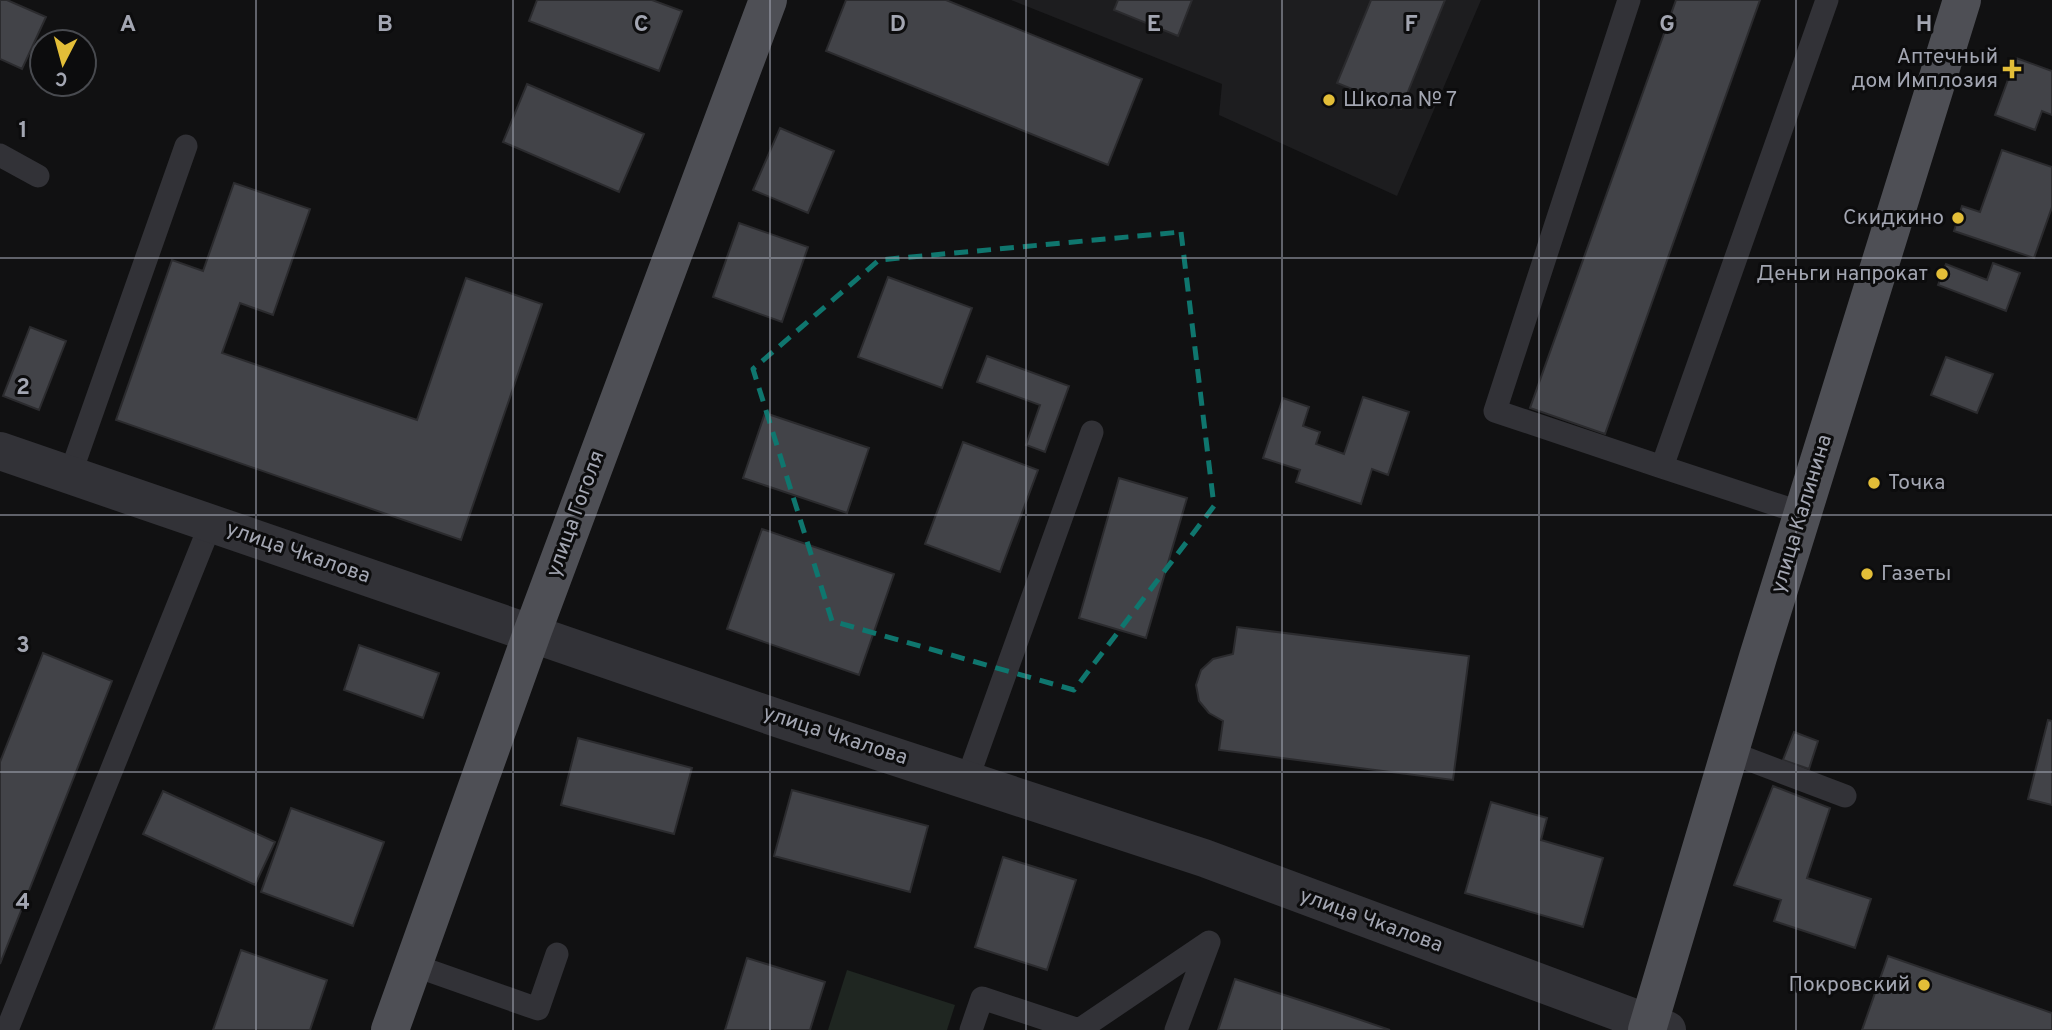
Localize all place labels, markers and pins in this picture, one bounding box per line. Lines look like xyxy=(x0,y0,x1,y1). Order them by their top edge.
place label: Аптечный дом Имплозия xyxy=(1851,44,1998,95)
marker: Аптечный дом Имплозия xyxy=(2004,61,2020,77)
place label: Школа № 7 xyxy=(1343,87,1457,114)
marker: Школа № 7 xyxy=(1321,92,1337,108)
place label: Скидкино xyxy=(1843,205,1944,232)
marker: Скидкино xyxy=(1950,210,1966,226)
place label: Деньги напрокат xyxy=(1756,261,1928,288)
marker: Деньги напрокат xyxy=(1934,266,1950,282)
place label: Точка xyxy=(1888,470,1945,497)
marker: Точка xyxy=(1866,475,1882,491)
place label: Газеты xyxy=(1881,561,1951,588)
marker: Газеты xyxy=(1859,566,1875,582)
place label: Покровский xyxy=(1789,972,1910,999)
marker: Покровский xyxy=(1916,977,1932,993)

